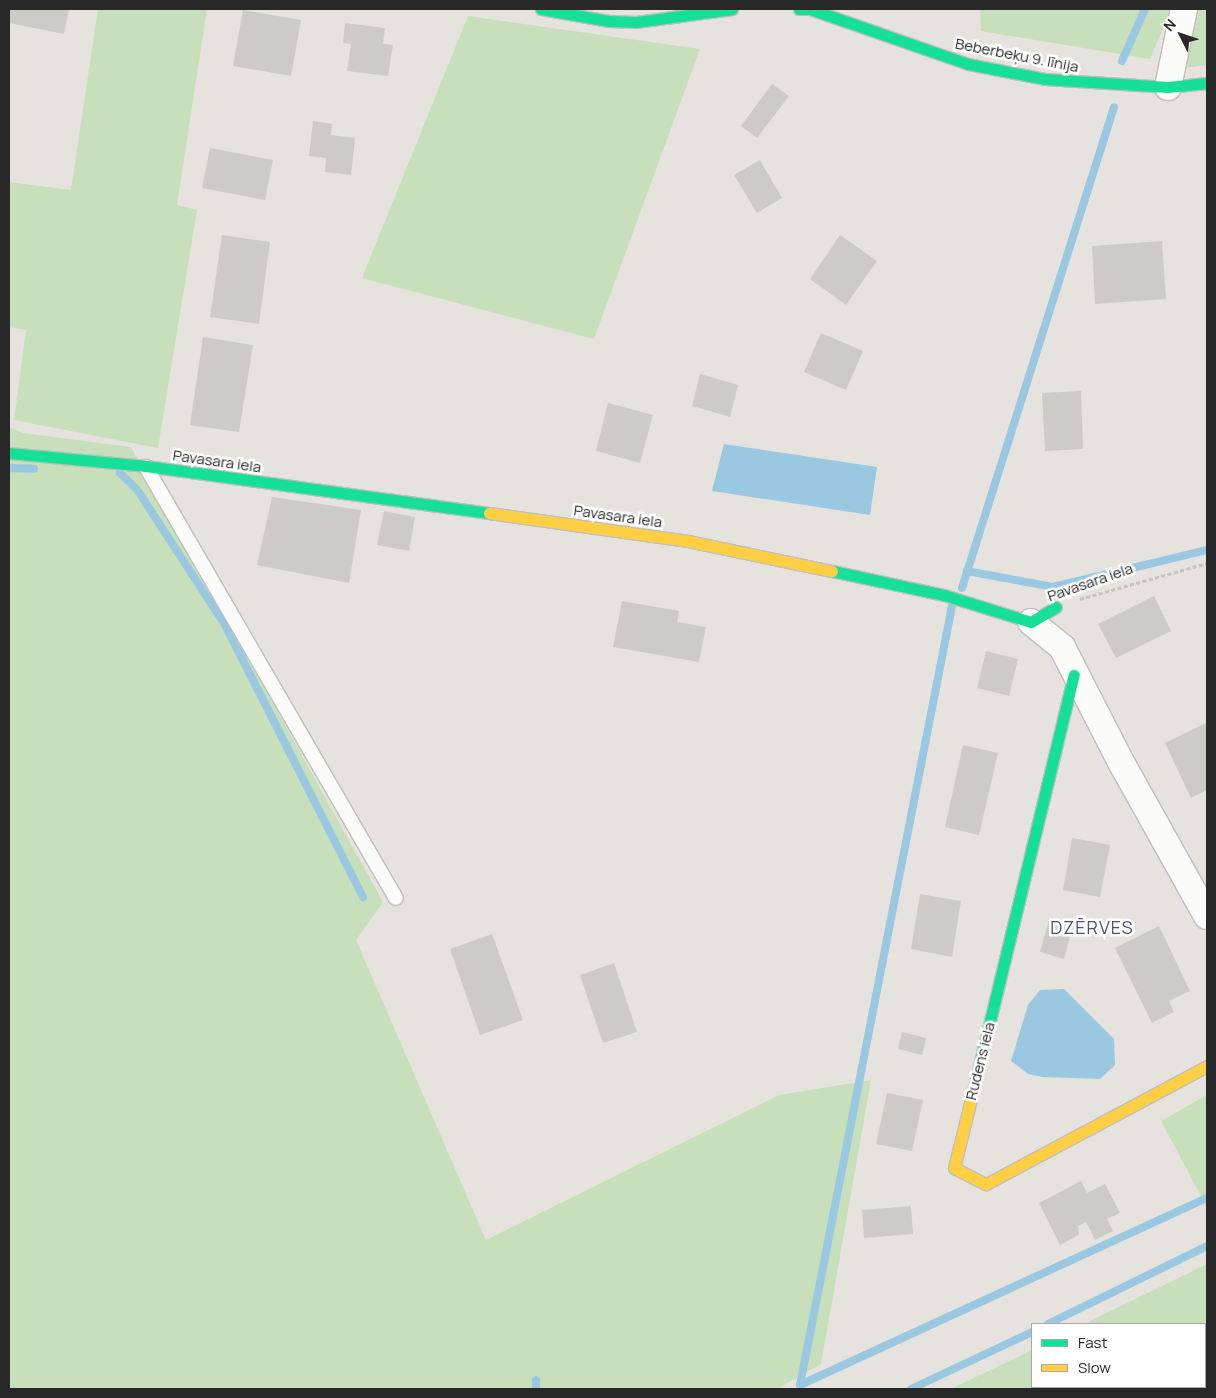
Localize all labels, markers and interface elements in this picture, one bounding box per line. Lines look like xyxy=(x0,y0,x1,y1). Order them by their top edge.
north arrow xyxy=(1156,10,1206,60)
text: N xyxy=(1159,15,1180,35)
street label: Beberbeķu 9. līnija xyxy=(954,34,1080,76)
street label: Pavasara iela xyxy=(172,446,262,476)
street label: Pavasara iela xyxy=(573,501,663,531)
street label: Pavasara iela xyxy=(1045,559,1135,605)
district label: DZĒRVES xyxy=(1049,916,1135,938)
street label: Rudens iela xyxy=(962,1020,998,1102)
legend xyxy=(1031,1323,1206,1388)
text: Fast xyxy=(1078,1332,1107,1353)
text: Slow xyxy=(1078,1357,1111,1378)

